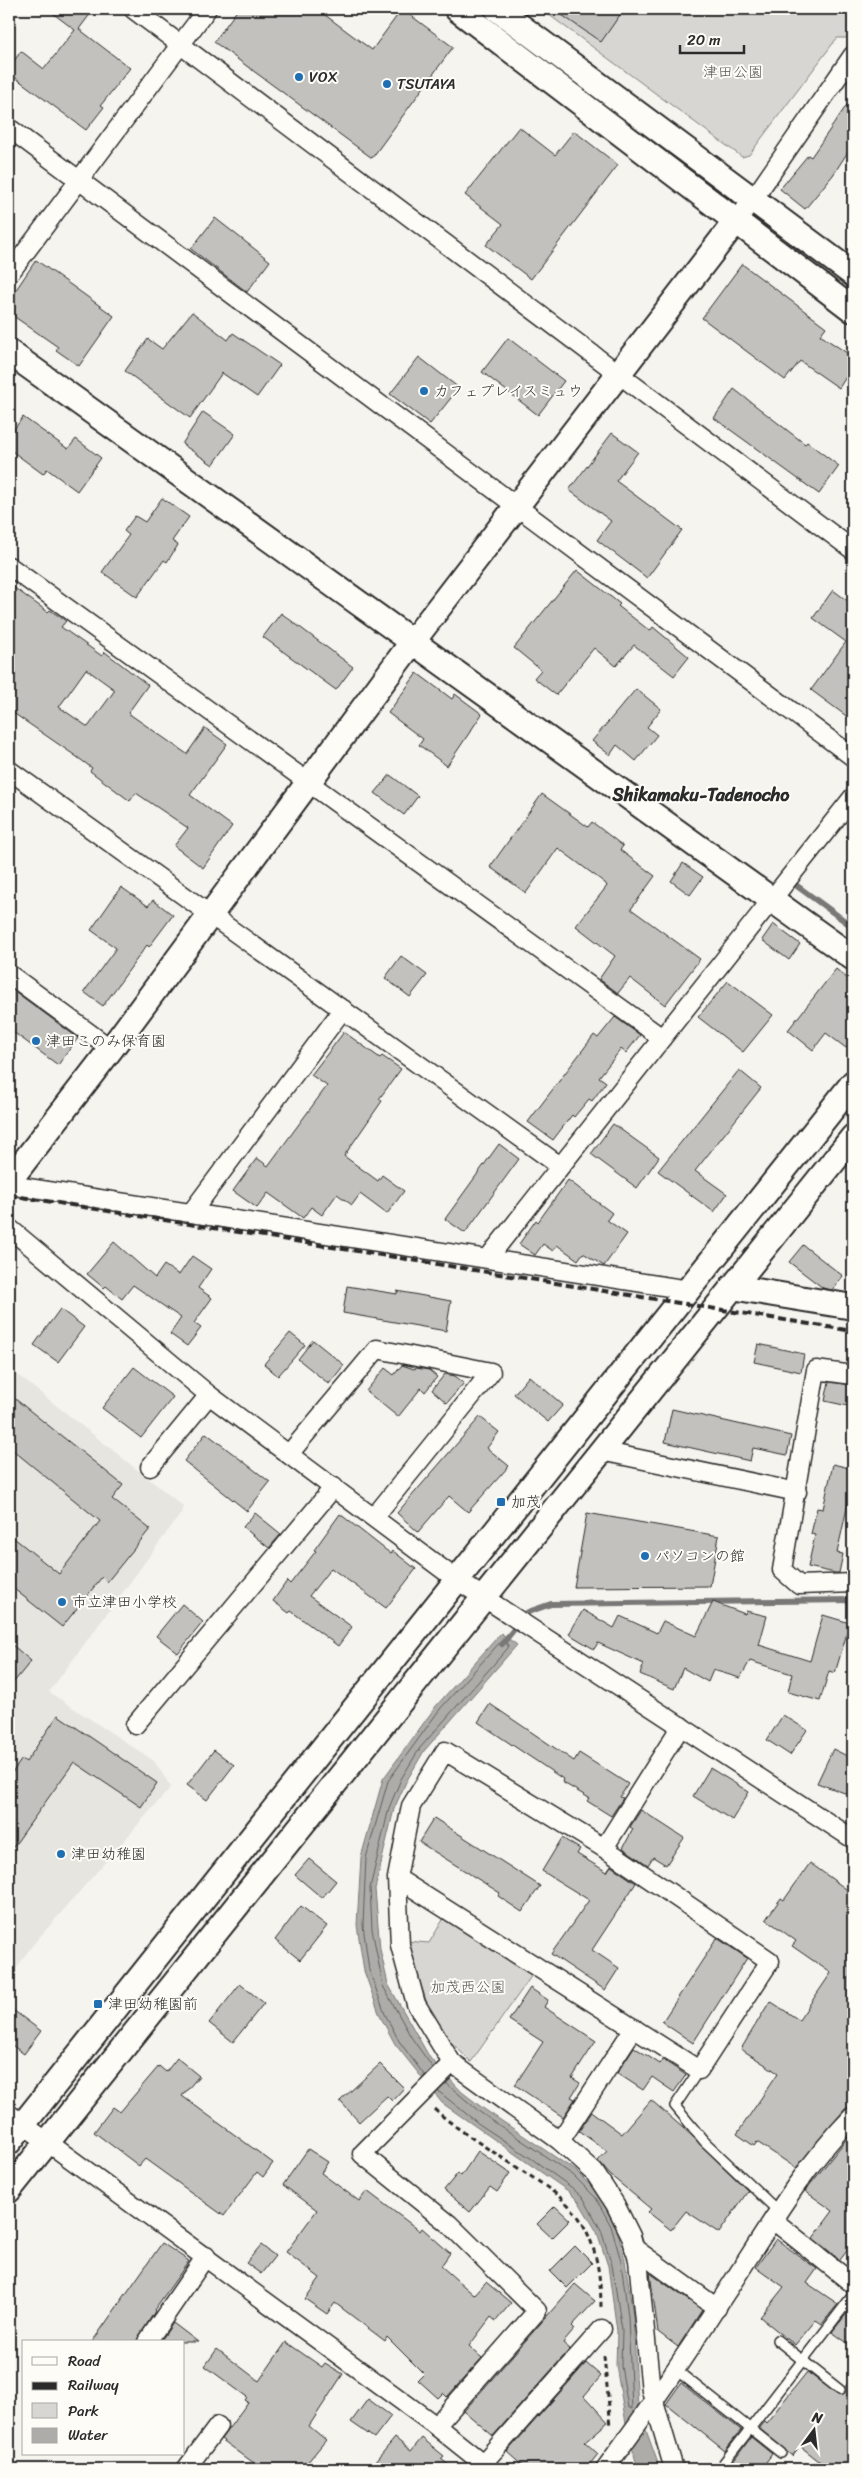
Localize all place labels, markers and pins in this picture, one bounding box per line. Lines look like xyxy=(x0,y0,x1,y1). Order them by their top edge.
place label: VOX xyxy=(309,64,338,90)
marker: VOX xyxy=(293,71,305,83)
place label: TSUTAYA xyxy=(397,71,456,97)
marker: TSUTAYA xyxy=(381,78,393,90)
place label: カフェプレイスミュウ xyxy=(434,378,583,404)
marker: カフェプレイスミュウ xyxy=(418,385,430,397)
place label: 津田このみ保育園 xyxy=(46,1028,166,1054)
marker: 津田このみ保育園 xyxy=(30,1035,42,1047)
place label: 加茂 xyxy=(511,1489,541,1515)
marker: 加茂 xyxy=(495,1496,507,1508)
place label: パソコンの館 xyxy=(655,1543,745,1569)
marker: パソコンの館 xyxy=(639,1550,651,1562)
place label: 市立津田小学校 xyxy=(72,1589,177,1615)
marker: 市立津田小学校 xyxy=(56,1596,68,1608)
place label: 津田幼稚園 xyxy=(71,1841,146,1867)
marker: 津田幼稚園 xyxy=(55,1848,67,1860)
place label: 津田幼稚園前 xyxy=(108,1991,198,2017)
marker: 津田幼稚園前 xyxy=(92,1998,104,2010)

